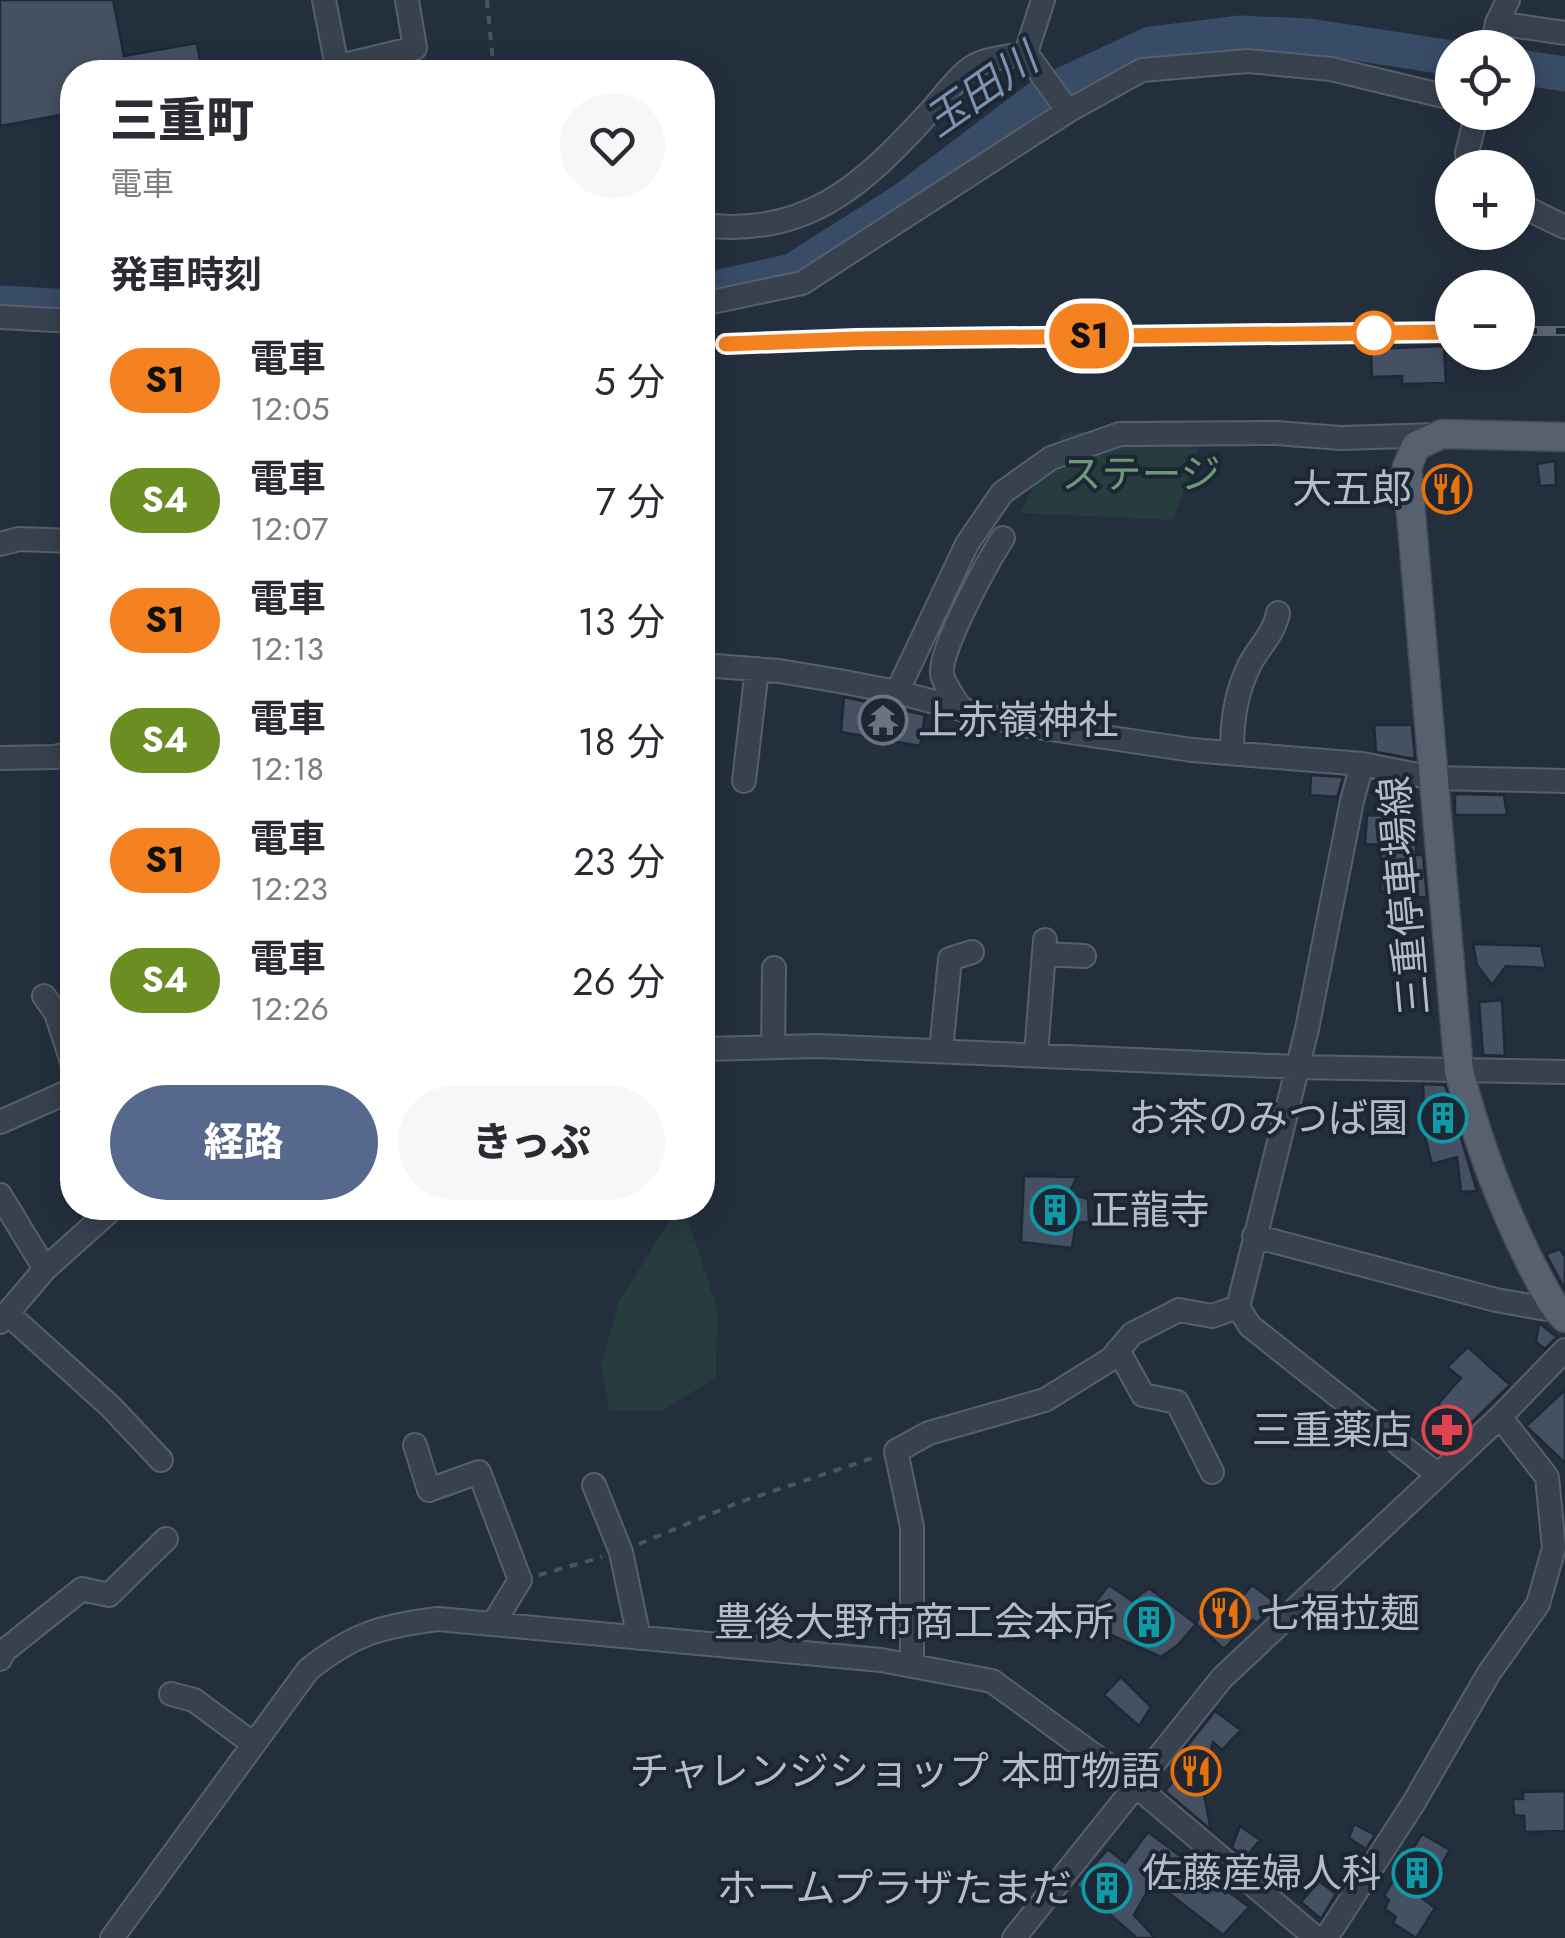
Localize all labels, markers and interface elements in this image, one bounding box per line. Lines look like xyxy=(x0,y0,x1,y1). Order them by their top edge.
water label: 玉田川 xyxy=(912,27,1053,151)
map controls xyxy=(1435,30,1535,370)
button: locate xyxy=(1435,30,1535,130)
text: 三重町 xyxy=(110,86,254,155)
button: heart xyxy=(560,93,665,198)
button: + xyxy=(1435,150,1535,250)
text: 電車 xyxy=(110,161,174,207)
text: 発車時刻 xyxy=(110,247,262,302)
button: − xyxy=(1435,270,1535,370)
line badge: S1 xyxy=(1044,304,1134,368)
text: S1 xyxy=(1069,311,1109,361)
unlabelled marker xyxy=(1353,312,1395,354)
text: 電車 xyxy=(250,331,326,386)
text: 5 分 xyxy=(594,354,665,409)
text: S1 xyxy=(145,355,185,405)
text: 12:05 xyxy=(250,386,329,432)
park label: ステージ xyxy=(1061,445,1221,503)
text: 電車 xyxy=(250,451,326,506)
place label: 大五郎 xyxy=(1292,460,1412,518)
restaurant icon: 大五郎 xyxy=(1421,463,1473,515)
text: 7 分 xyxy=(596,474,665,529)
text: S4 xyxy=(142,475,188,525)
text: 12:07 xyxy=(250,506,328,552)
text: 電車 xyxy=(250,571,326,626)
text: 13 分 xyxy=(578,594,665,649)
text: S1 xyxy=(145,595,185,645)
text: 12:13 xyxy=(250,626,324,672)
text: 電車 xyxy=(250,691,326,746)
place label: 上赤嶺神社 xyxy=(918,691,1118,749)
temple icon: 上赤嶺神社 xyxy=(857,694,909,746)
text: 18 分 xyxy=(578,714,665,769)
text: S4 xyxy=(142,715,188,765)
text: 12:18 xyxy=(250,746,324,792)
street label: 三重停車場線 xyxy=(1365,774,1443,1018)
text: 電車 xyxy=(250,811,326,866)
text: 23 分 xyxy=(573,834,665,889)
text: S1 xyxy=(145,835,185,885)
text: 12:23 xyxy=(250,866,328,912)
text: 電車 xyxy=(250,931,326,986)
text: 26 分 xyxy=(572,954,665,1009)
text: S4 xyxy=(142,955,188,1005)
text: 12:26 xyxy=(250,986,329,1032)
button: 経路 xyxy=(110,1085,378,1200)
button: きっぷ xyxy=(398,1085,665,1200)
place label: お茶のみつば園 xyxy=(1128,1089,1408,1147)
building icon: お茶のみつば園 xyxy=(1417,1092,1469,1144)
place label: 正龍寺 xyxy=(1090,1181,1210,1239)
building icon: 正龍寺 xyxy=(1029,1184,1081,1236)
place label: 三重薬店 xyxy=(1252,1401,1412,1459)
pharmacy icon: 三重薬店 xyxy=(1421,1404,1473,1456)
place label: 七福拉麺 xyxy=(1260,1584,1420,1642)
restaurant icon: 七福拉麺 xyxy=(1199,1587,1251,1639)
place label: 豊後大野市商工会本所 xyxy=(714,1593,1114,1651)
building icon: 豊後大野市商工会本所 xyxy=(1123,1596,1175,1648)
place label: チャレンジショップ 本町物語 xyxy=(629,1742,1161,1800)
restaurant icon: チャレンジショップ 本町物語 xyxy=(1170,1745,1222,1797)
place label: 佐藤産婦人科 xyxy=(1142,1844,1382,1902)
building icon: 佐藤産婦人科 xyxy=(1391,1847,1443,1899)
place label: ホームプラザたまだ xyxy=(717,1859,1072,1917)
building icon: ホームプラザたまだ xyxy=(1081,1862,1133,1914)

